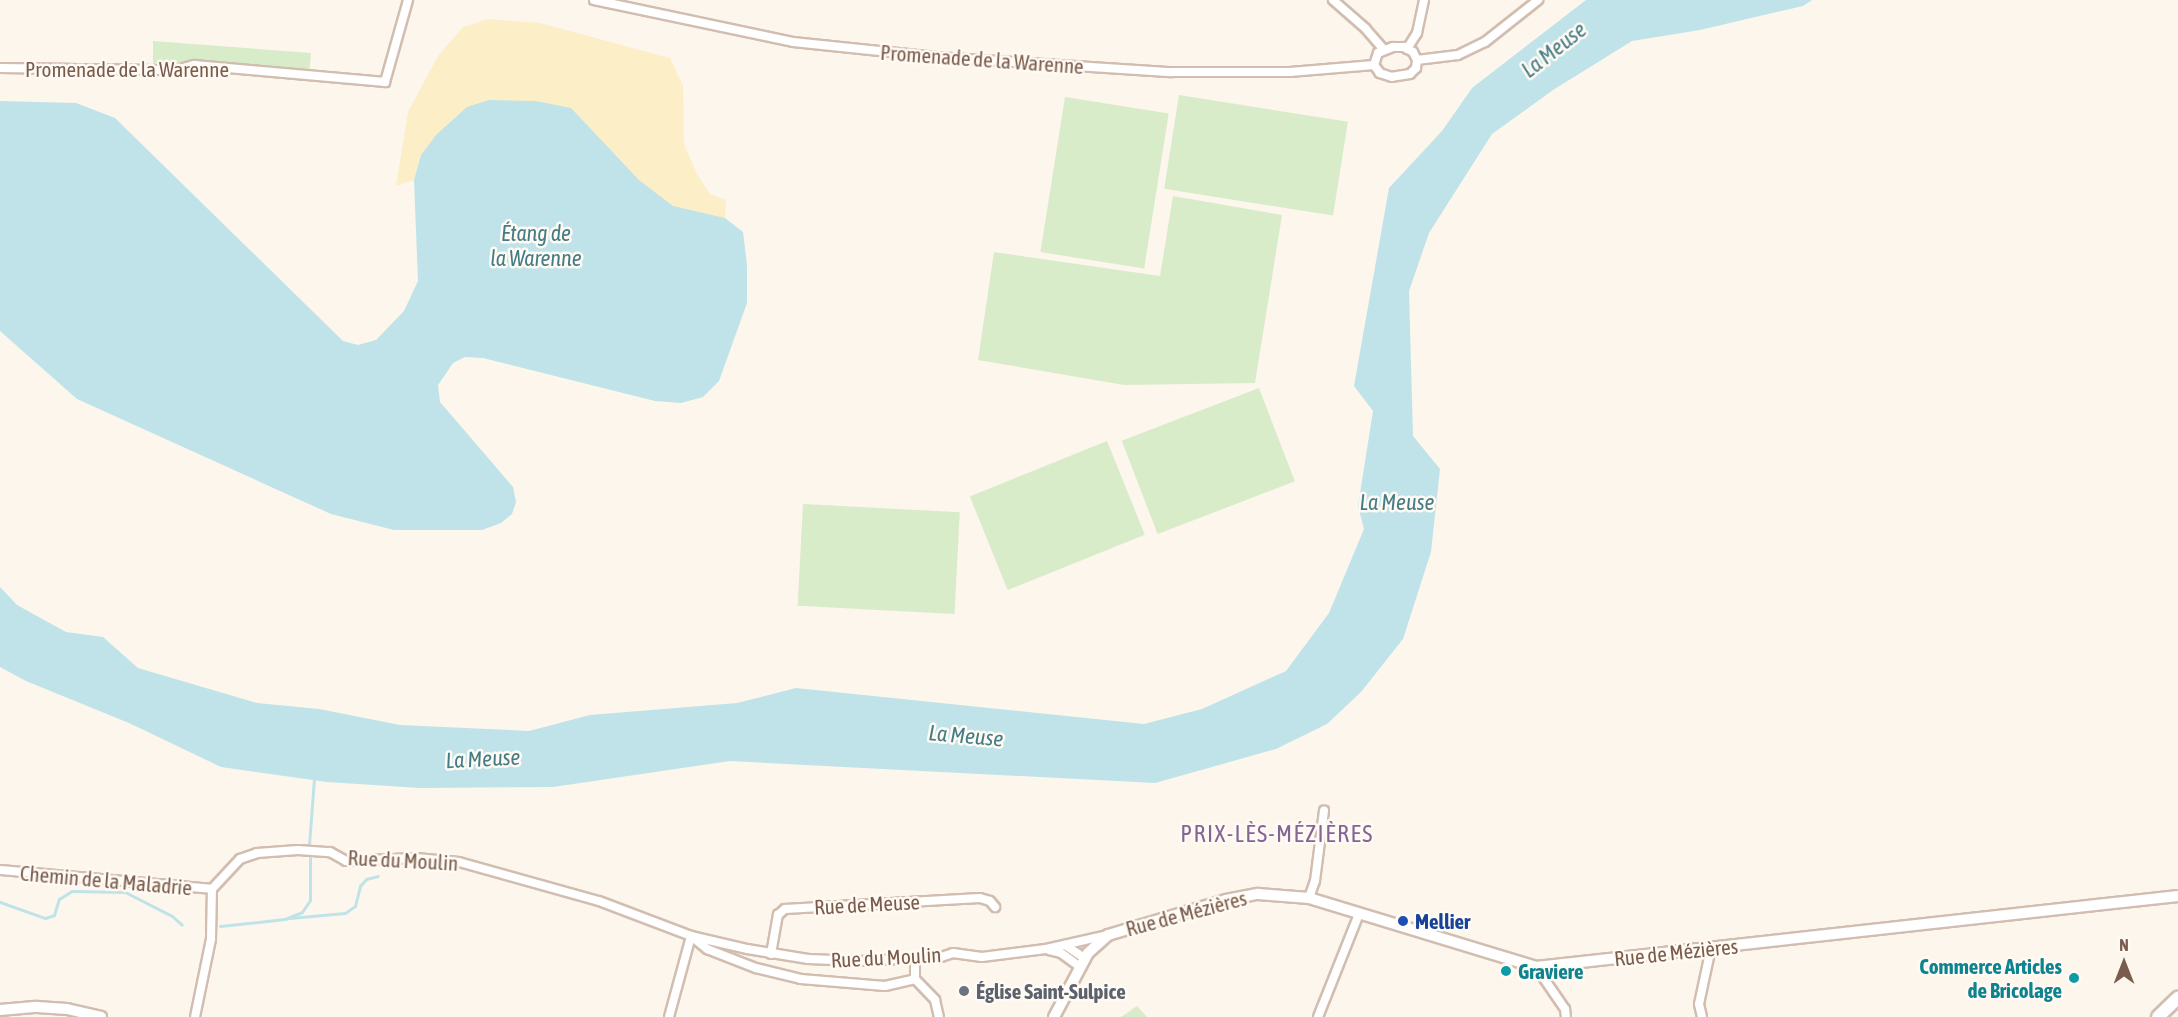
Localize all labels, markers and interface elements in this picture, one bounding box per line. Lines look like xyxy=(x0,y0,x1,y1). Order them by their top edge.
water label: La Meuse xyxy=(1516,17,1592,83)
street label: Promenade de la Warenne xyxy=(879,39,1085,79)
street label: Promenade de la Warenne xyxy=(25,56,229,82)
water label: Étang de la Warenne xyxy=(490,220,582,272)
water label: La Meuse xyxy=(1360,490,1434,516)
water label: La Meuse xyxy=(928,720,1004,752)
water label: La Meuse xyxy=(445,744,521,774)
district label: PRIX-LÈS-MÉZIÈRES xyxy=(1180,820,1374,848)
street label: Rue du Moulin xyxy=(347,845,459,875)
street label: Chemin de la Maladrie xyxy=(19,860,193,900)
street label: Rue de Mézières xyxy=(1123,885,1249,941)
street label: Rue de Meuse xyxy=(813,889,921,919)
place label: Mellier xyxy=(1415,908,1470,934)
marker: Mellier xyxy=(1396,914,1410,928)
street label: Rue de Mézières xyxy=(1613,933,1739,971)
north arrow xyxy=(2094,933,2154,993)
text: N xyxy=(2119,936,2129,954)
street label: Rue du Moulin xyxy=(830,942,942,972)
place label: Commerce Articles de Bricolage xyxy=(1919,953,2062,1003)
place label: Graviere xyxy=(1518,958,1583,984)
marker: Graviere xyxy=(1499,964,1513,978)
marker: Commerce Articles de Bricolage xyxy=(2067,971,2081,985)
place label: Église Saint-Sulpice xyxy=(976,978,1126,1004)
marker: Église Saint-Sulpice xyxy=(957,984,971,998)

